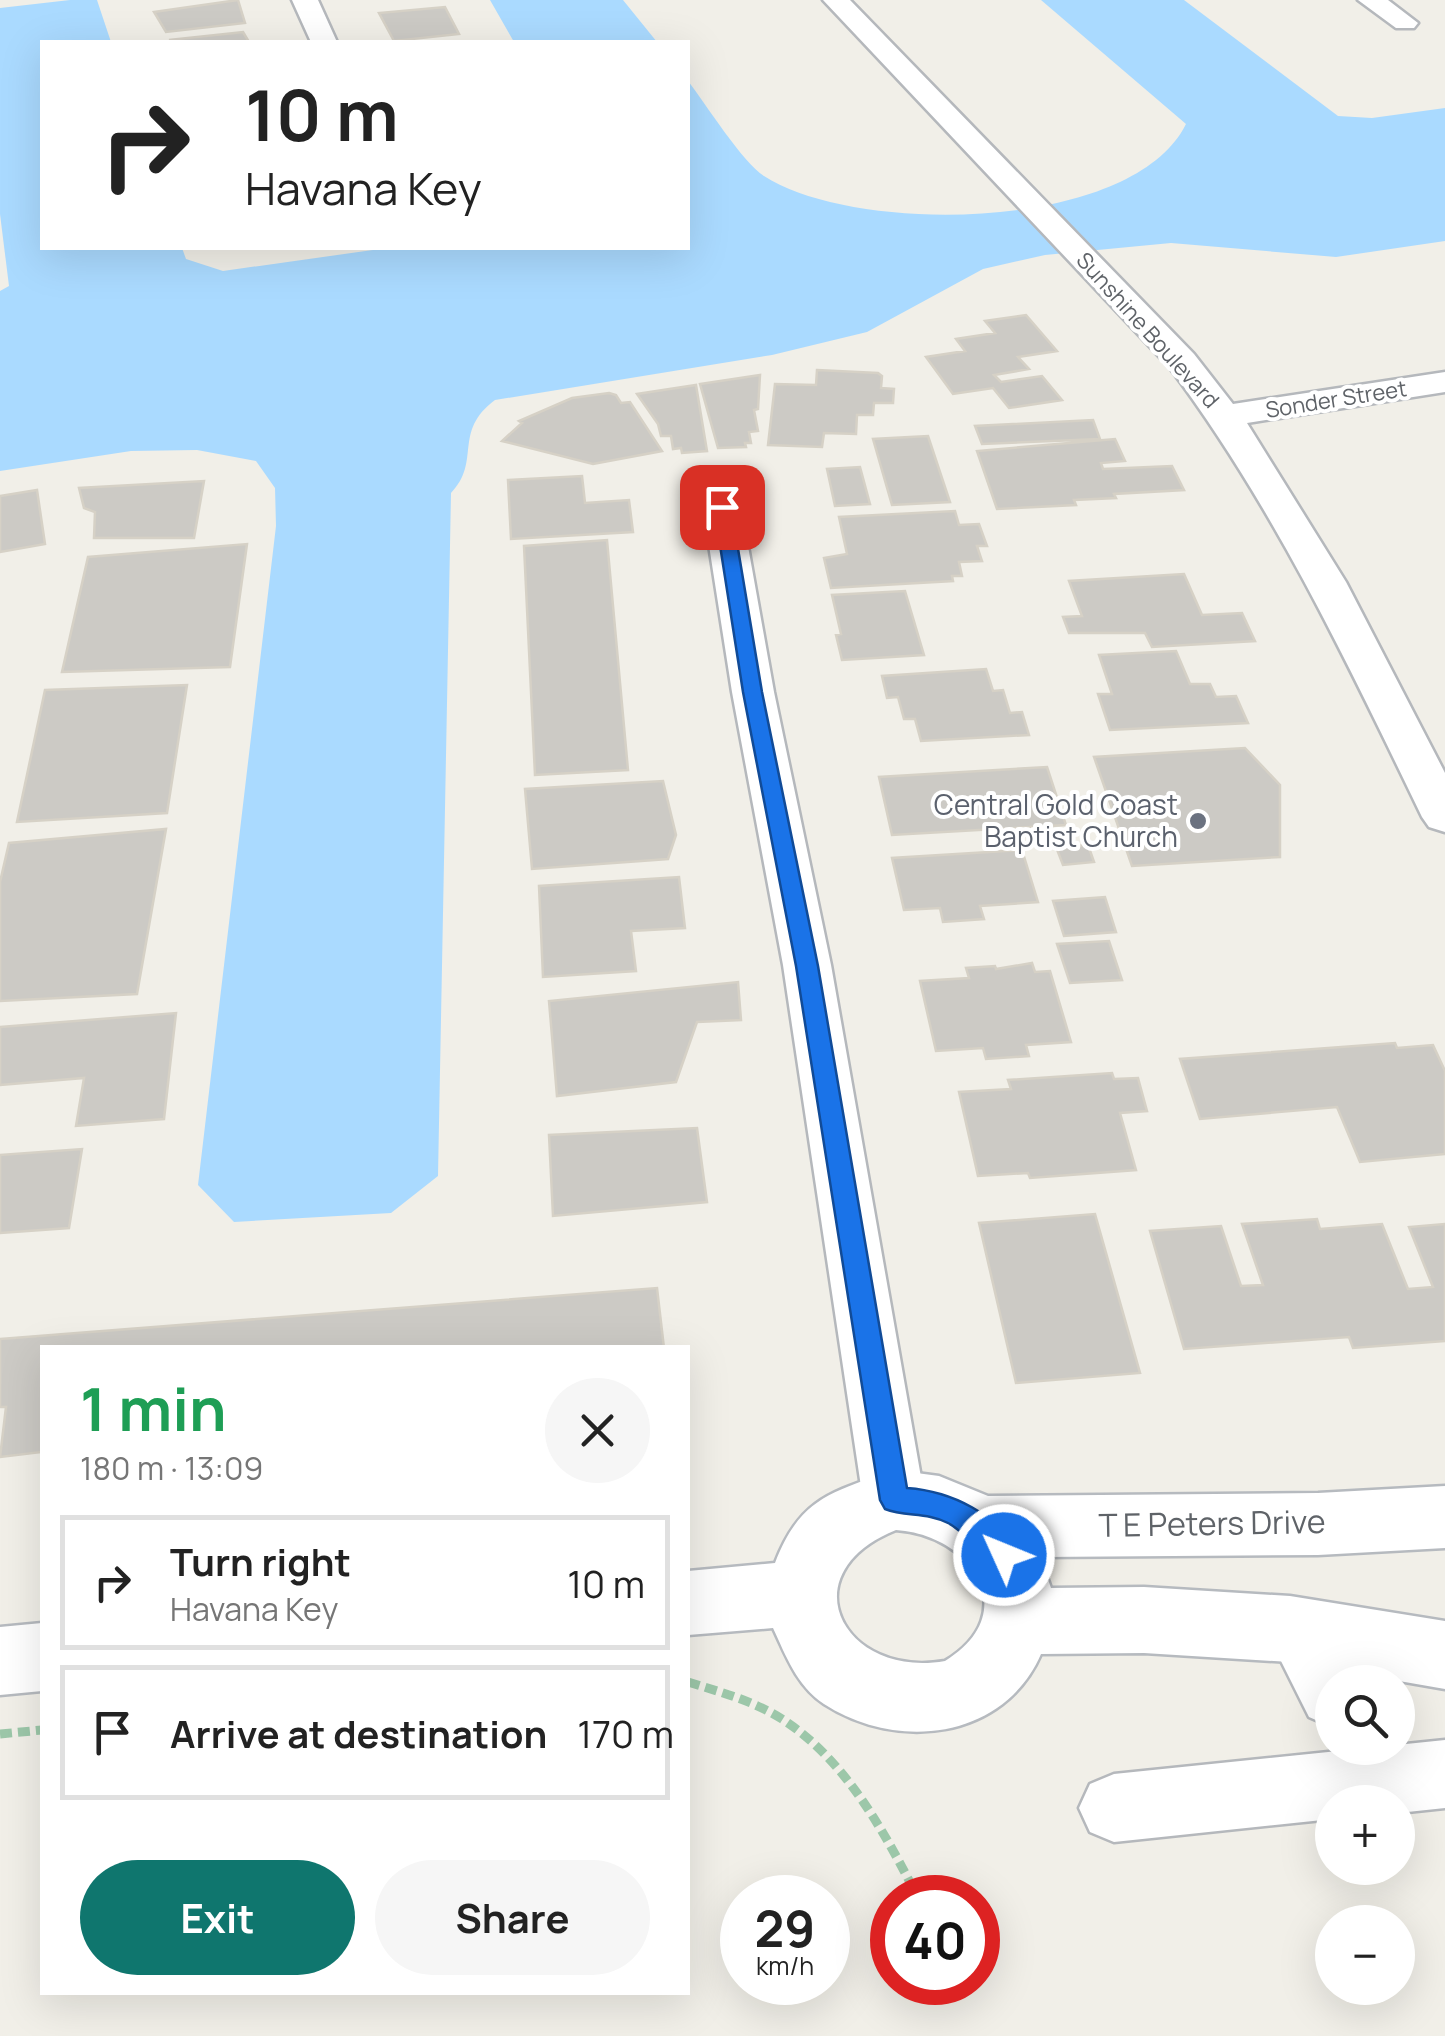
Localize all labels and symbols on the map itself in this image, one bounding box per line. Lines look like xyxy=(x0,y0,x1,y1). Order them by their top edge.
street label: Sunshine Boulevard xyxy=(1070,246,1226,414)
street label: Sonder Street xyxy=(1263,373,1409,425)
pin xyxy=(680,465,765,550)
place label: Central Gold Coast Baptist Church xyxy=(934,785,1178,855)
marker: Central Gold Coast Baptist Church xyxy=(1187,810,1209,832)
street label: T E Peters Drive xyxy=(1098,1499,1326,1547)
position arrow xyxy=(952,1503,1056,1607)
speed limit sign: 40 xyxy=(870,1875,1000,2005)

